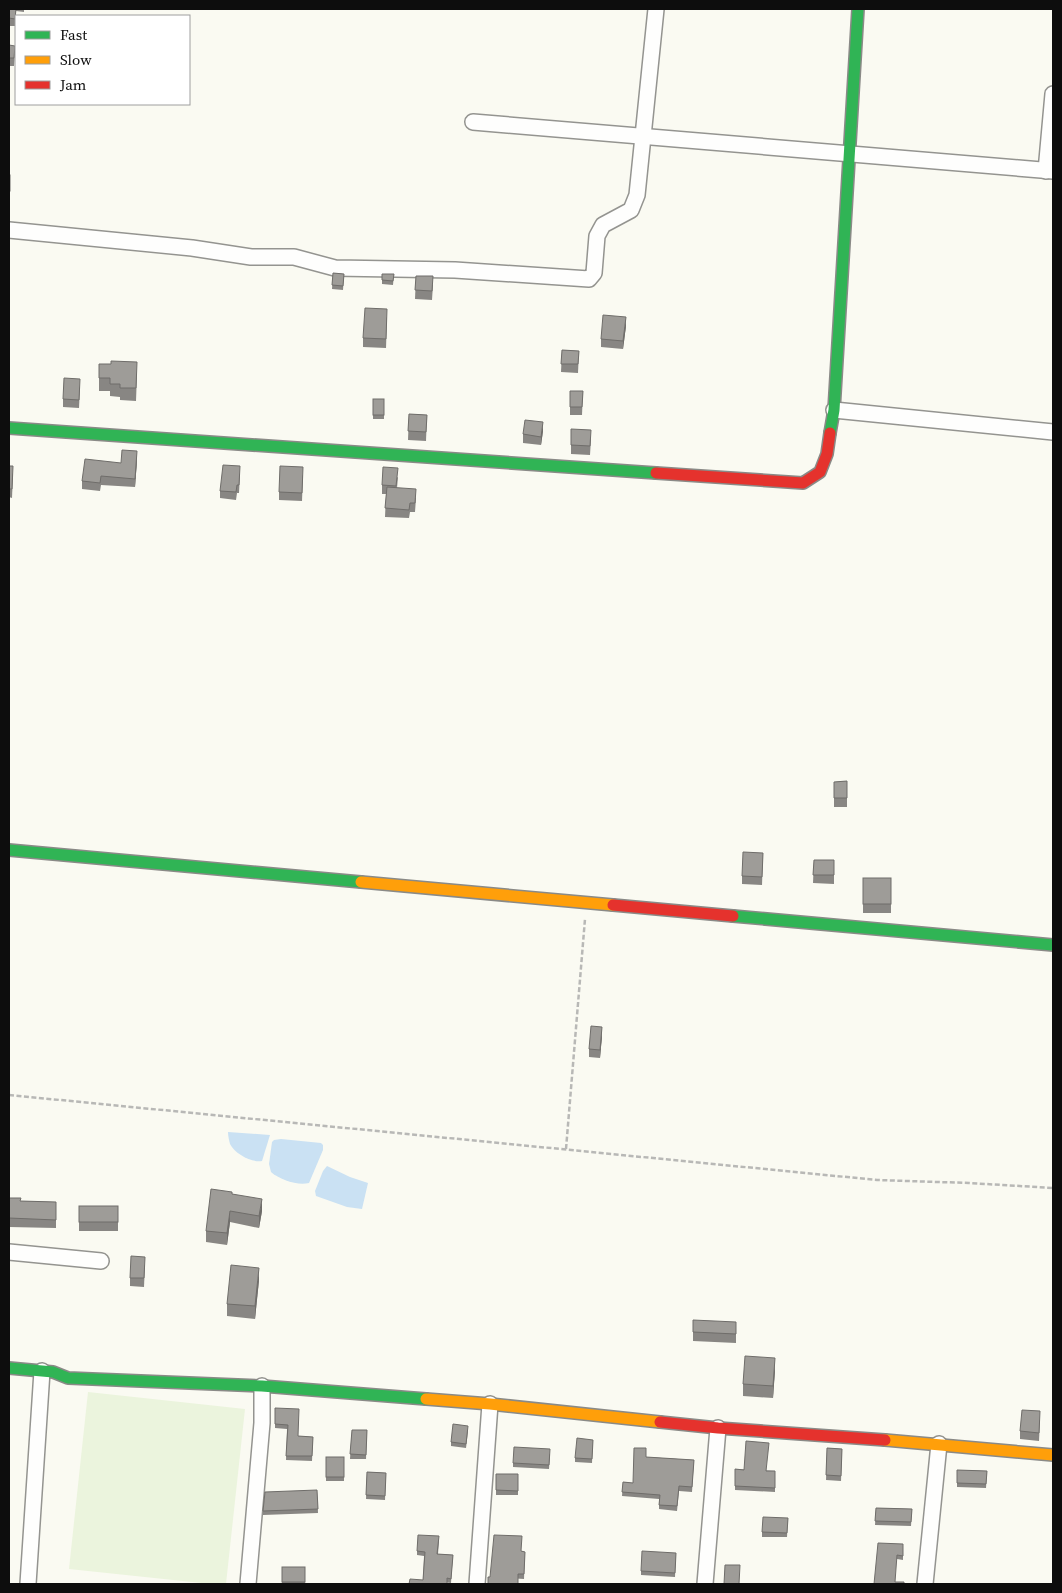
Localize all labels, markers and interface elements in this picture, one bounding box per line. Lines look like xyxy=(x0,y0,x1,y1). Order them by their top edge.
legend xyxy=(15,15,190,105)
text: Fast xyxy=(60,24,87,45)
text: Slow xyxy=(60,49,92,70)
text: Jam xyxy=(59,74,87,95)

